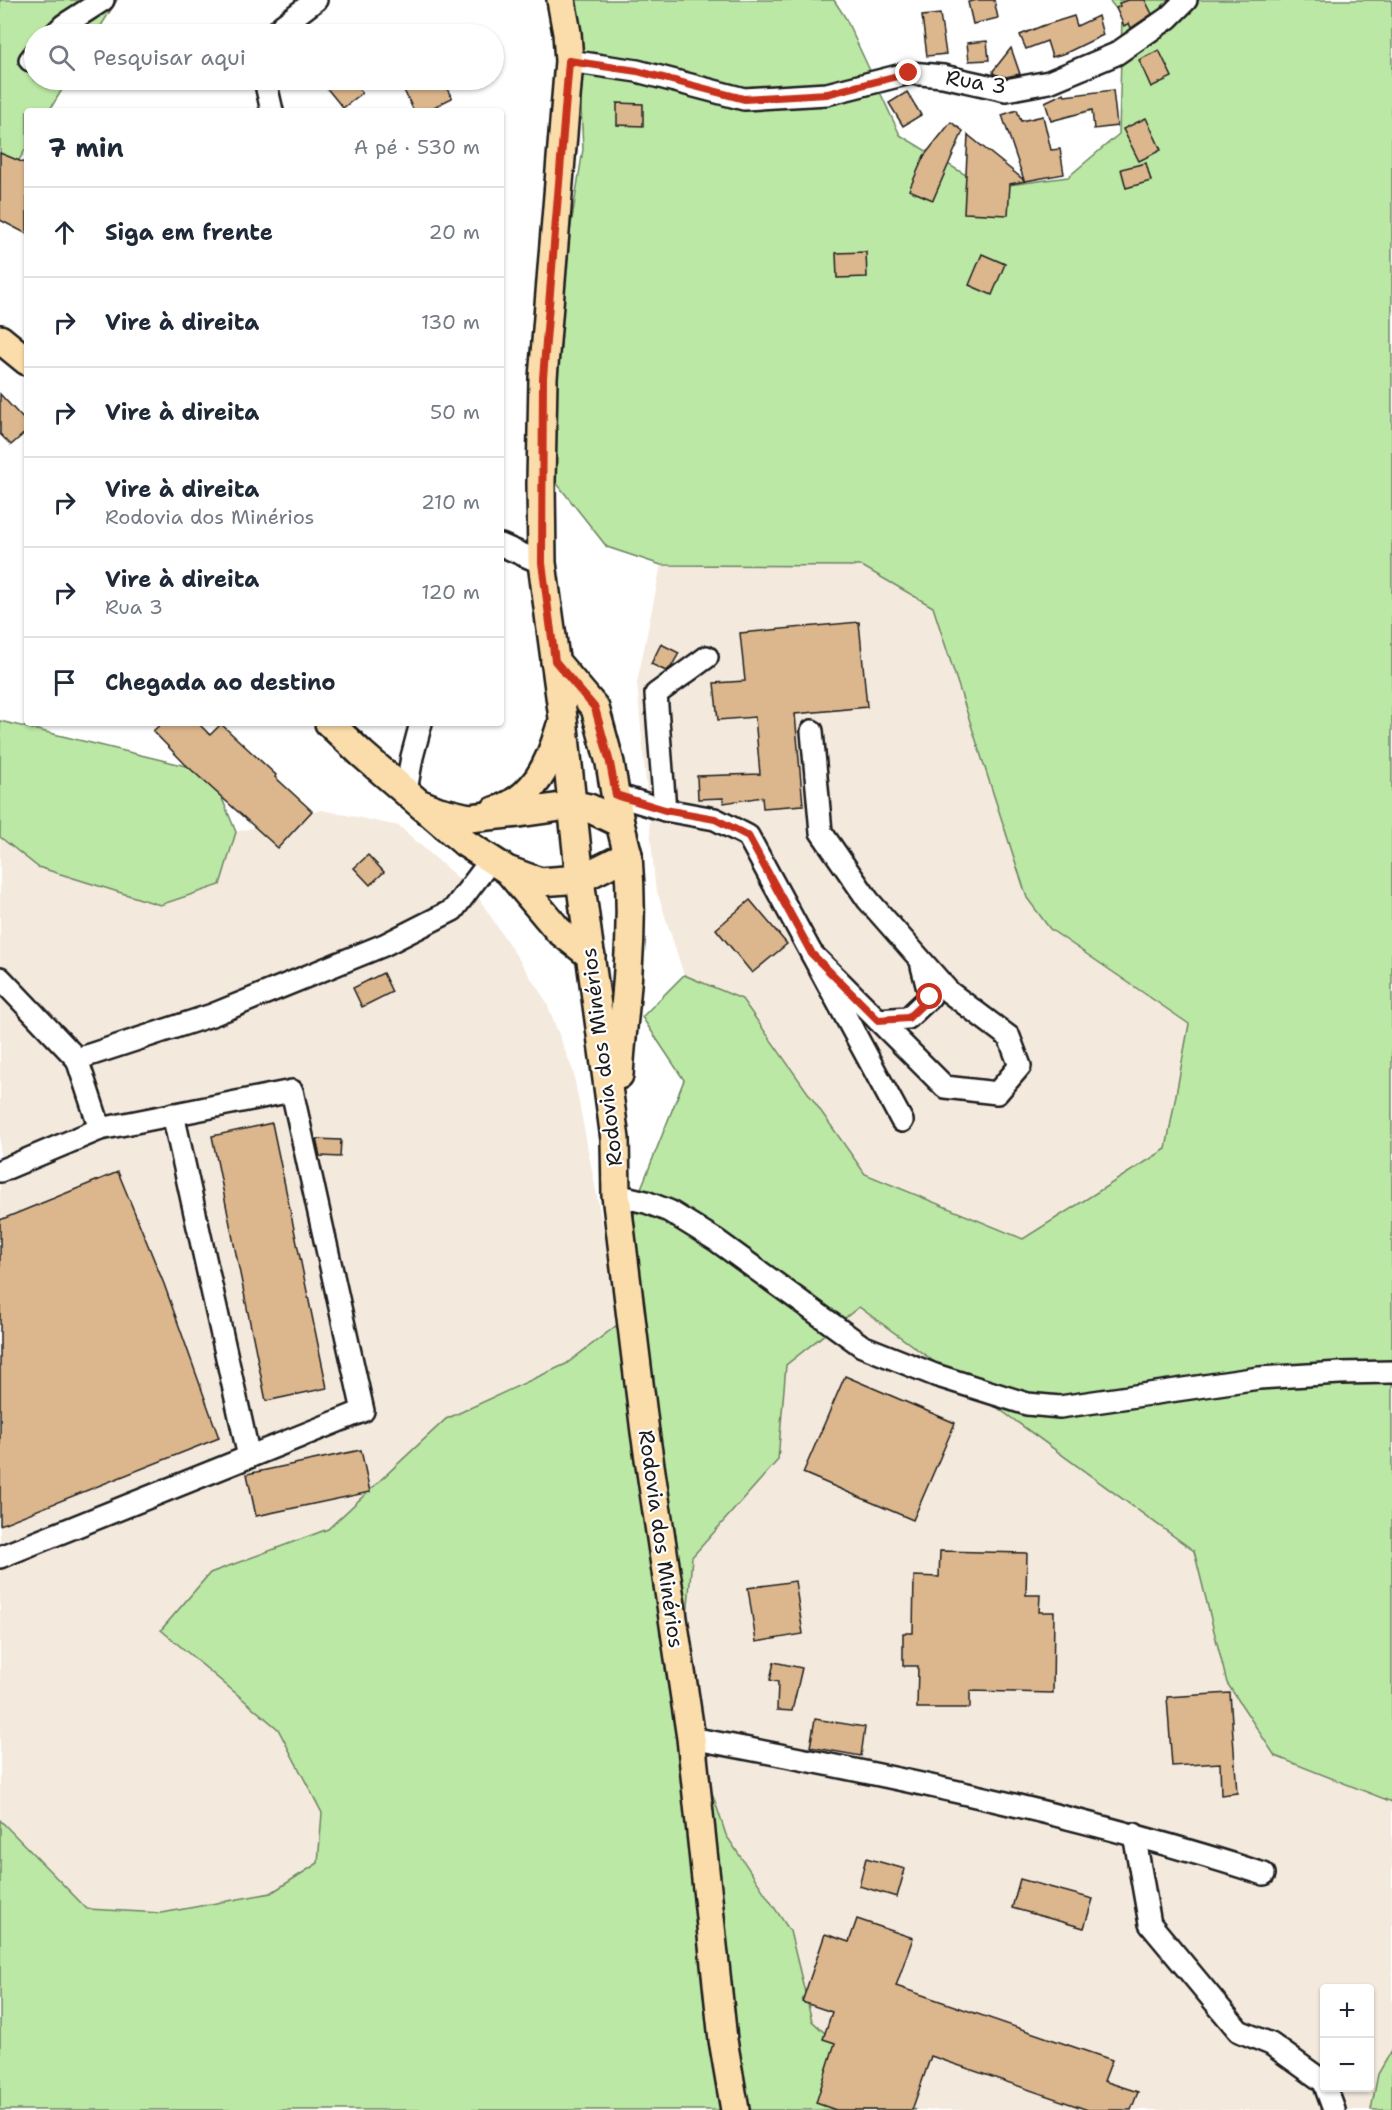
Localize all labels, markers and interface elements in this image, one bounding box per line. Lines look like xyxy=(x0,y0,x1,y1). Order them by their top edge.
search box xyxy=(24,24,504,90)
icon: search xyxy=(45,41,78,74)
text: Pesquisar aqui xyxy=(93,43,246,72)
route end xyxy=(895,59,921,85)
street label: Rua 3 xyxy=(944,63,1008,101)
text: 7 min xyxy=(48,130,124,165)
text: A pé · 530 m xyxy=(354,134,480,160)
icon: ahead xyxy=(48,216,81,249)
text: Siga em frente xyxy=(105,218,273,247)
text: 20 m xyxy=(429,219,480,245)
icon: right xyxy=(48,306,81,339)
text: Vire à direita xyxy=(105,308,259,337)
text: 130 m xyxy=(421,309,480,335)
icon: right xyxy=(48,396,81,429)
text: Vire à direita xyxy=(105,398,259,427)
text: 50 m xyxy=(430,399,480,425)
text: Vire à direita xyxy=(105,475,259,504)
icon: right xyxy=(48,486,81,519)
text: 210 m xyxy=(421,489,480,515)
text: Rodovia dos Minérios xyxy=(105,504,315,530)
text: Vire à direita xyxy=(105,565,259,594)
icon: right xyxy=(48,576,81,609)
text: 120 m xyxy=(421,579,480,605)
text: Rua 3 xyxy=(105,594,163,620)
icon: arrive xyxy=(48,666,81,699)
text: Chegada ao destino xyxy=(105,668,336,697)
street label: Rodovia dos Minérios xyxy=(575,946,629,1168)
route start xyxy=(916,983,942,1009)
street label: Rodovia dos Minérios xyxy=(632,1428,690,1650)
map controls xyxy=(1320,1984,1374,2092)
button: + xyxy=(1320,1984,1374,2038)
button: − xyxy=(1320,2038,1374,2092)

